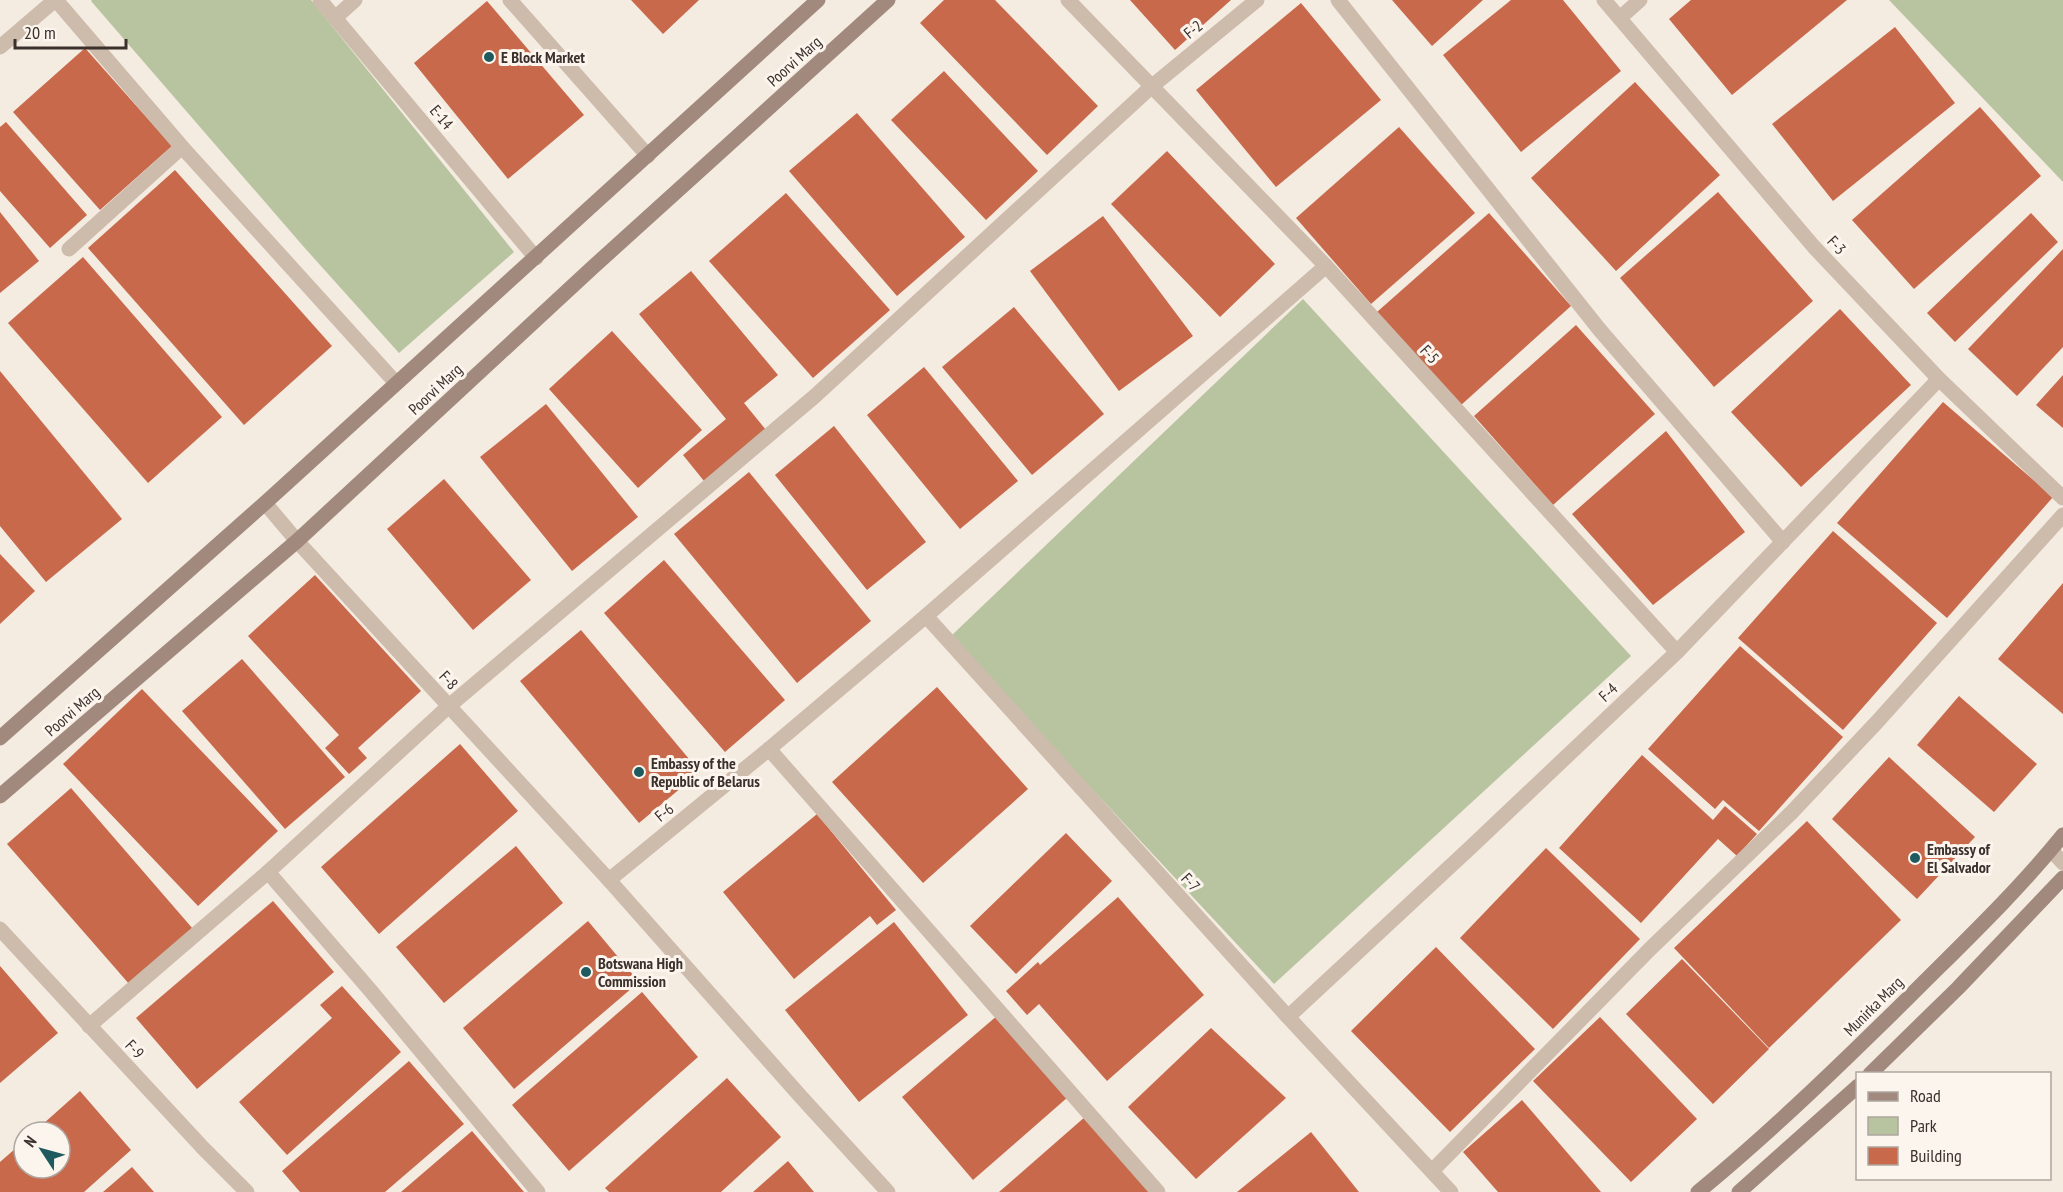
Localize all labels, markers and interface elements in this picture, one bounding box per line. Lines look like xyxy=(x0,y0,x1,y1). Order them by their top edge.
scale bar xyxy=(15,12,126,50)
street label: F-2 xyxy=(1180,15,1206,43)
text: 20 m xyxy=(24,21,56,44)
street label: Poorvi Marg xyxy=(763,32,825,90)
place label: E Block Market xyxy=(501,47,585,67)
marker: E Block Market xyxy=(482,50,496,64)
street label: E-14 xyxy=(426,101,458,133)
street label: F-3 xyxy=(1823,231,1851,259)
street label: F-5 xyxy=(1416,340,1444,368)
street label: Poorvi Marg xyxy=(404,359,466,419)
street label: F-8 xyxy=(435,666,463,694)
street label: F-4 xyxy=(1594,678,1622,706)
street label: Poorvi Marg xyxy=(41,682,103,740)
place label: Embassy of the Republic of Belarus xyxy=(651,753,760,791)
marker: Embassy of the Republic of Belarus xyxy=(632,765,646,779)
street label: F-6 xyxy=(651,798,677,826)
place label: Embassy of El Salvador xyxy=(1927,839,1991,877)
marker: Embassy of El Salvador xyxy=(1908,851,1922,865)
street label: F-7 xyxy=(1177,868,1205,896)
place label: Botswana High Commission xyxy=(598,953,683,991)
marker: Botswana High Commission xyxy=(579,965,593,979)
street label: Munirka Marg xyxy=(1839,972,1907,1040)
street label: F-9 xyxy=(121,1035,149,1063)
legend xyxy=(1856,1072,2051,1180)
text: Road xyxy=(1910,1084,1941,1107)
text: Park xyxy=(1910,1114,1937,1137)
north arrow xyxy=(12,1120,72,1180)
text: N xyxy=(19,1132,40,1151)
text: Building xyxy=(1910,1144,1962,1167)

